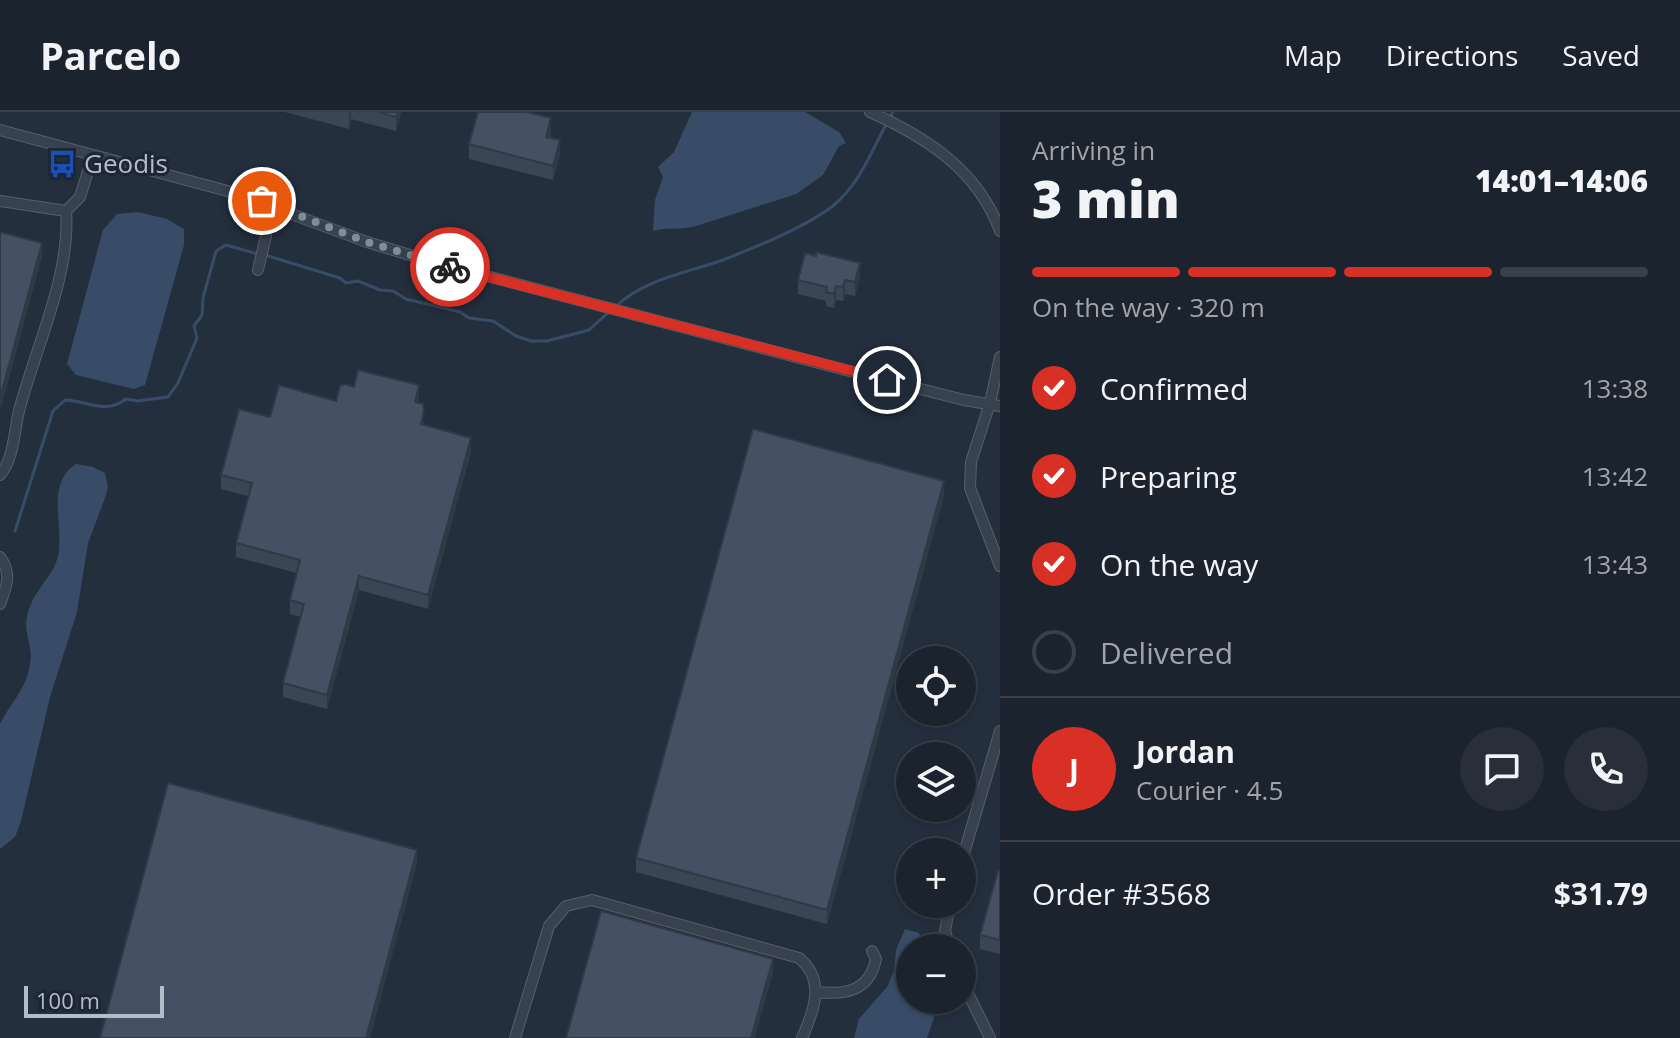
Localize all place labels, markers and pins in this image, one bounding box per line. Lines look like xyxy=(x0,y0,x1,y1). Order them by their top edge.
place label: Geodis xyxy=(84,145,168,181)
bus stop icon: Geodis xyxy=(47,149,77,179)
pin xyxy=(228,167,296,235)
pin xyxy=(853,346,921,414)

